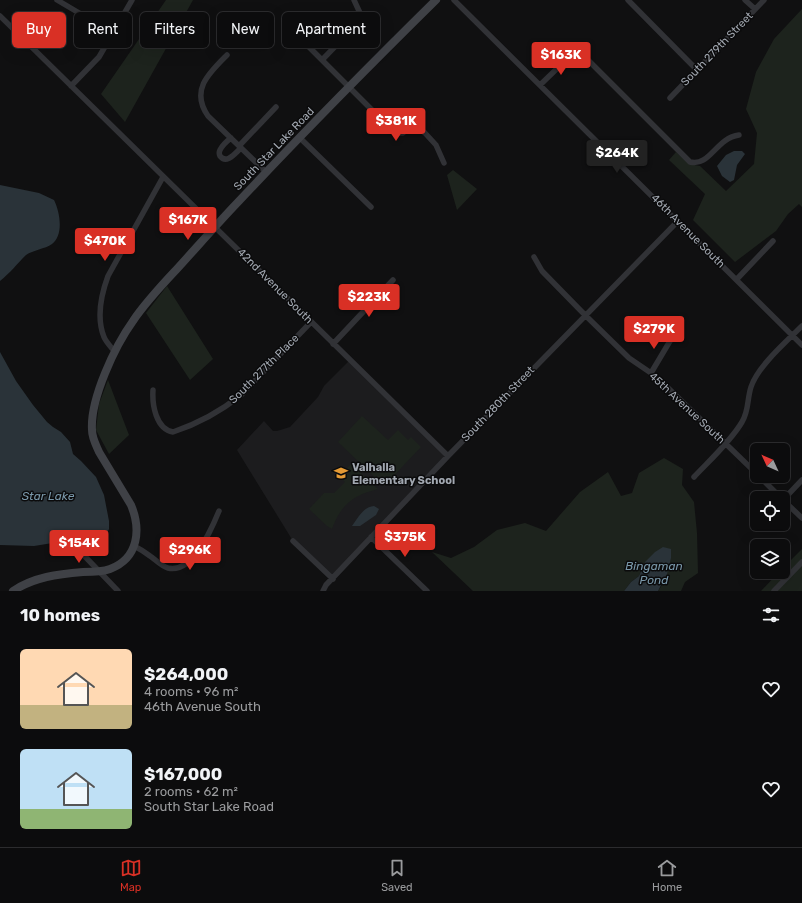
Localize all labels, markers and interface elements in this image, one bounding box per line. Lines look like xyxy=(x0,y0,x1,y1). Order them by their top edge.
street label: South 279th Street xyxy=(678,9,756,89)
chip: Buy xyxy=(12,12,66,48)
chip: Rent xyxy=(74,12,132,48)
chip: Filters xyxy=(140,12,209,48)
chip: New xyxy=(217,12,274,48)
chip: Apartment xyxy=(282,12,380,48)
pin: $163K xyxy=(533,42,589,76)
text: $163K xyxy=(541,47,581,62)
street label: South Star Lake Road xyxy=(231,105,317,193)
pin: $381K xyxy=(368,108,424,142)
text: $381K xyxy=(375,113,417,128)
pin: $264K xyxy=(589,140,645,174)
text: $264K xyxy=(595,145,639,160)
street label: 46th Avenue South xyxy=(648,191,728,271)
pin: $167K xyxy=(160,207,216,241)
text: $167K xyxy=(168,212,208,227)
pin: $470K xyxy=(77,228,133,262)
text: $470K xyxy=(84,233,126,248)
street label: 42nd Avenue South xyxy=(235,246,315,326)
pin: $223K xyxy=(341,284,397,318)
text: $223K xyxy=(348,289,390,304)
pin: $279K xyxy=(626,316,682,350)
text: $279K xyxy=(633,321,675,336)
street label: South 277th Place xyxy=(227,332,301,406)
street label: South 280th Street xyxy=(459,363,538,444)
street label: 45th Avenue South xyxy=(646,370,728,446)
north arrow xyxy=(750,443,790,483)
map controls xyxy=(750,443,790,579)
place label: Valhalla Elementary School xyxy=(352,461,455,487)
school or university icon: Valhalla Elementary School xyxy=(333,465,349,481)
water label: Star Lake xyxy=(22,489,75,503)
button: locate xyxy=(750,491,790,531)
pin: $375K xyxy=(377,524,433,558)
text: $375K xyxy=(384,529,426,544)
pin: $154K xyxy=(51,530,107,564)
text: $154K xyxy=(58,535,100,550)
pin: $296K xyxy=(162,537,218,571)
button: layers xyxy=(750,539,790,579)
text: $296K xyxy=(169,542,211,557)
water label: Bingaman Pond xyxy=(625,559,683,587)
icon: filters xyxy=(760,604,782,626)
text: 10 homes xyxy=(20,605,100,625)
text: $264,000 xyxy=(144,664,228,684)
icon: home xyxy=(52,665,100,713)
icon: heart xyxy=(760,678,782,700)
text: 4 rooms · 96 m² xyxy=(144,684,238,699)
text: 46th Avenue South xyxy=(144,699,261,714)
text: $167,000 xyxy=(144,764,222,784)
icon: home xyxy=(52,765,100,813)
icon: heart xyxy=(760,778,782,800)
text: 2 rooms · 62 m² xyxy=(144,784,238,799)
text: South Star Lake Road xyxy=(144,799,274,814)
tab: Map xyxy=(120,857,142,894)
tab: Saved xyxy=(381,857,413,894)
tab: Home xyxy=(652,857,682,894)

